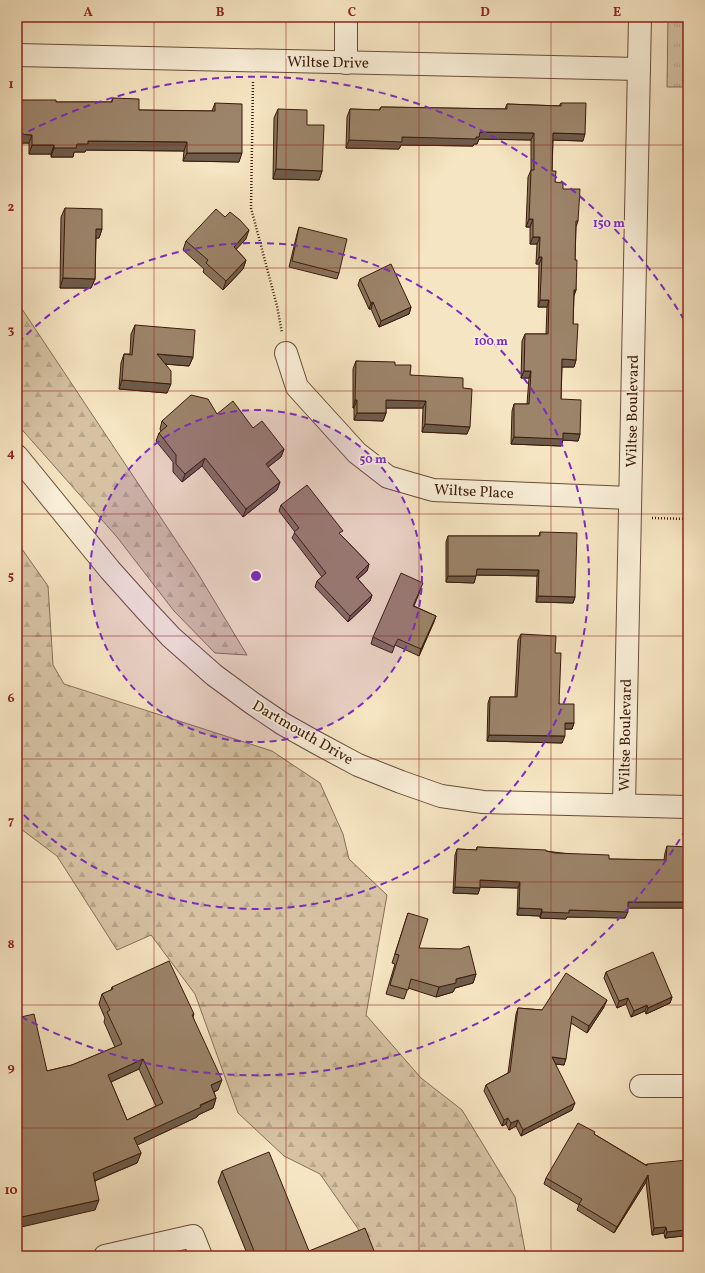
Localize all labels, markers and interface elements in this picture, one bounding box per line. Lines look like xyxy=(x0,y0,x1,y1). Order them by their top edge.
text: A xyxy=(83,4,93,22)
text: B xyxy=(216,4,225,22)
text: C xyxy=(348,4,356,22)
text: D xyxy=(480,4,490,22)
text: E xyxy=(613,4,621,22)
street label: Wiltse Drive xyxy=(287,52,369,75)
text: 1 xyxy=(8,76,14,94)
text: 2 xyxy=(8,199,15,217)
text: 150 m xyxy=(593,216,625,232)
text: 3 xyxy=(8,322,15,340)
text: 100 m xyxy=(474,334,508,350)
street label: Wiltse Boulevard xyxy=(622,354,645,468)
text: 4 xyxy=(7,445,15,463)
text: 50 m xyxy=(359,452,387,468)
street label: Wiltse Place xyxy=(433,480,514,505)
text: 5 xyxy=(8,568,14,586)
centre of rings xyxy=(249,569,263,583)
street label: Wiltse Boulevard xyxy=(615,678,638,792)
text: 6 xyxy=(7,690,15,708)
street label: Dartmouth Drive xyxy=(248,696,357,771)
text: 7 xyxy=(8,813,14,831)
text: 8 xyxy=(7,936,15,954)
text: 9 xyxy=(7,1059,15,1077)
text: 10 xyxy=(4,1182,18,1200)

